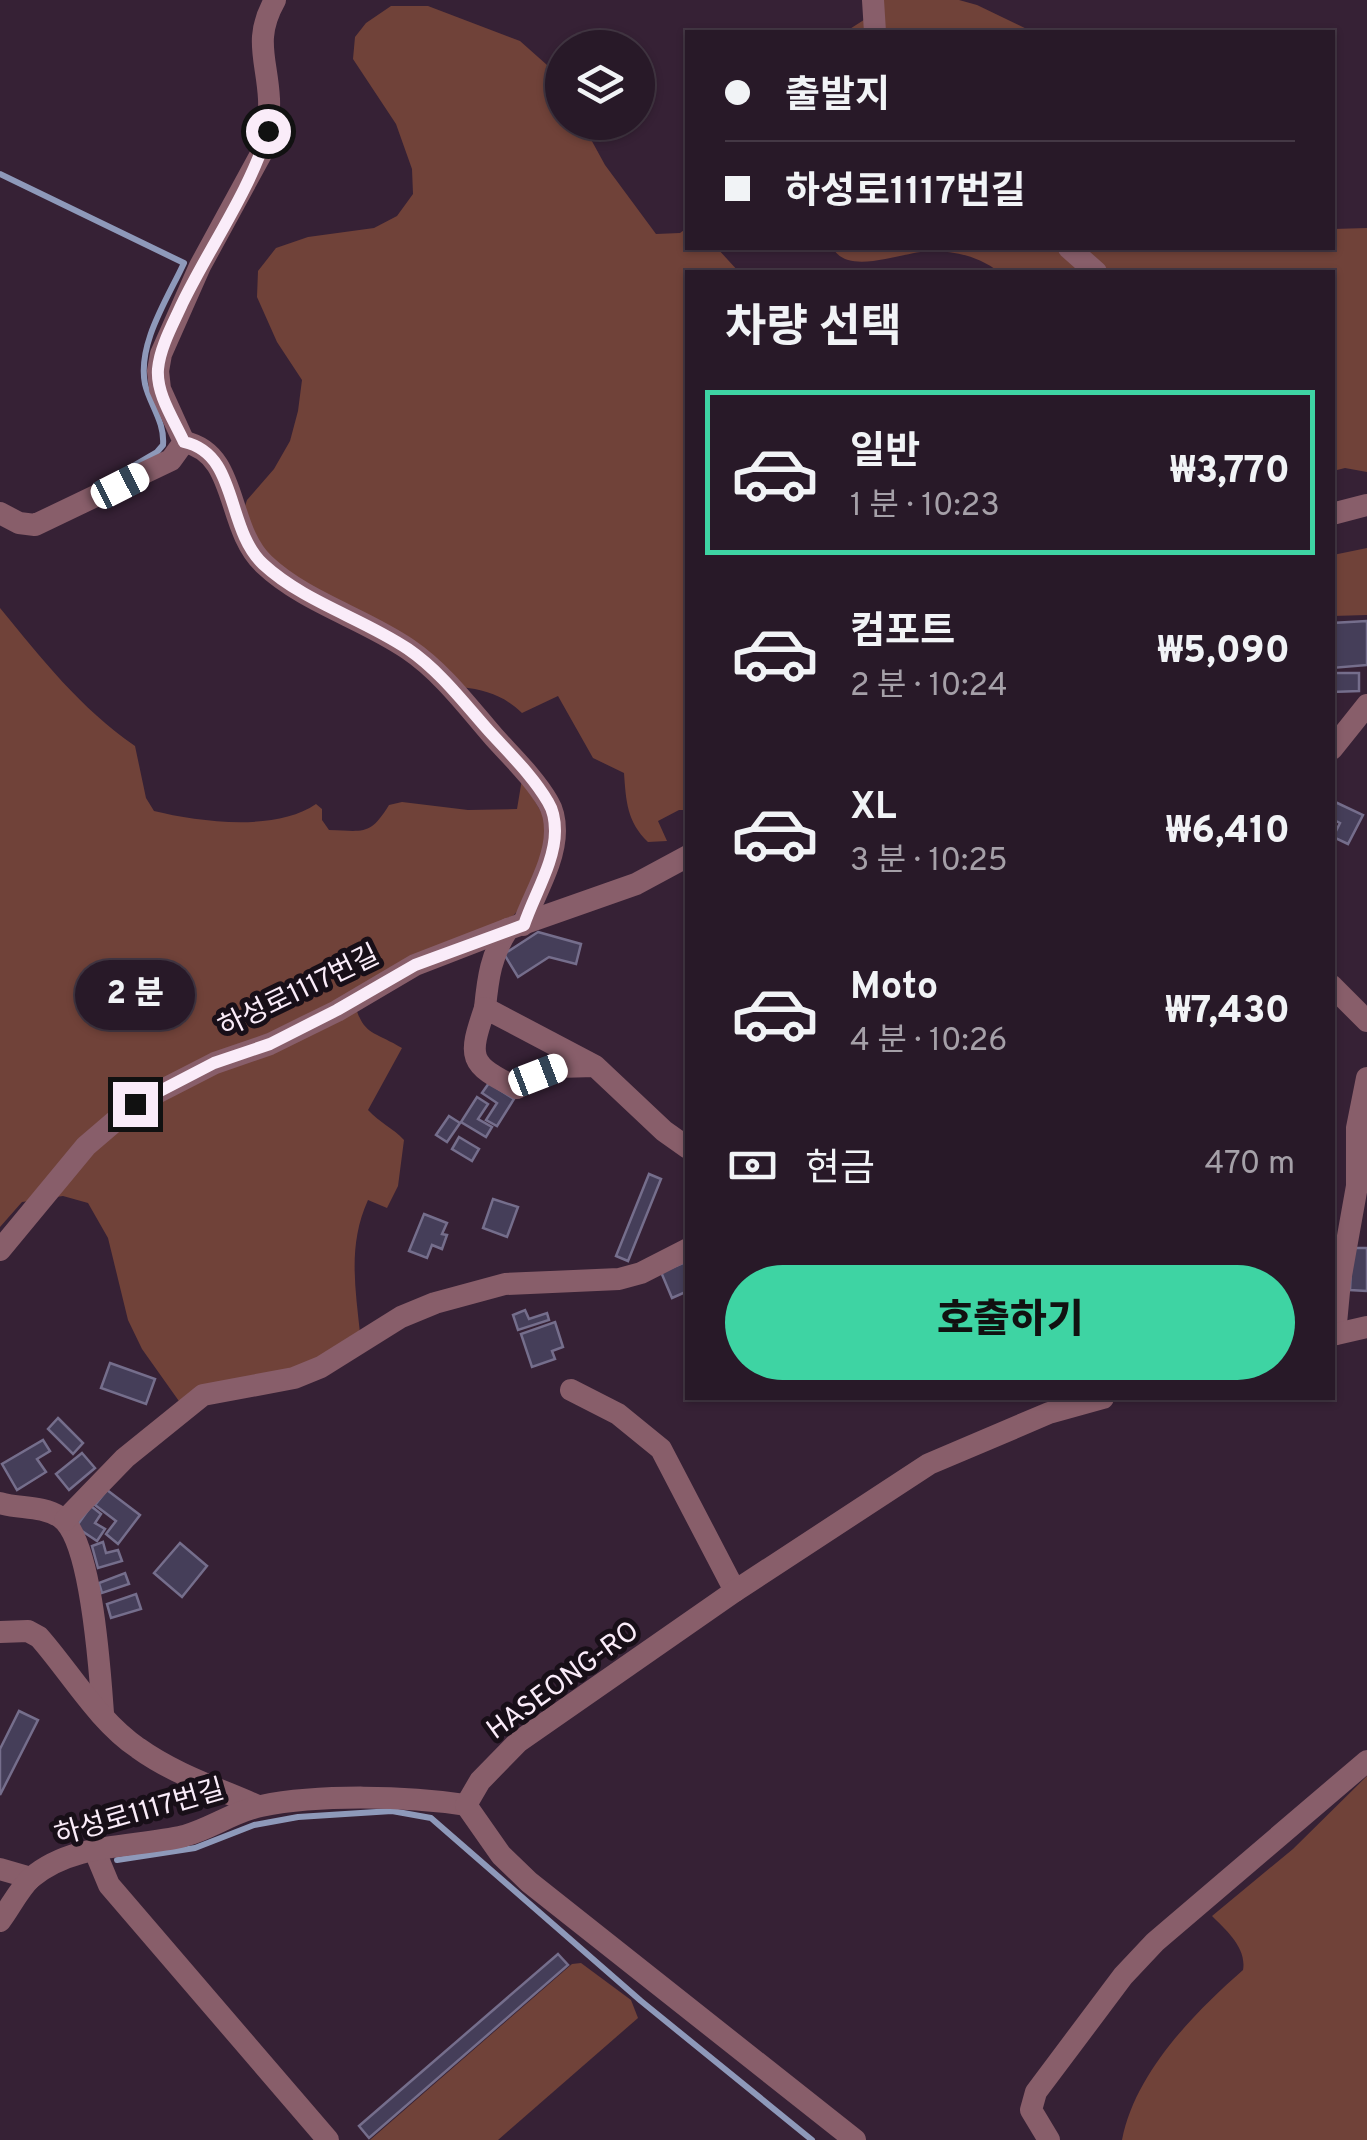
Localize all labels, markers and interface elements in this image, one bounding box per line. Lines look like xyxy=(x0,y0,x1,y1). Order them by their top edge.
map controls xyxy=(545,30,655,140)
button: layers xyxy=(545,30,655,140)
text: 출발지 xyxy=(785,73,890,122)
route start xyxy=(246,109,291,154)
text: 하성로1117번길 xyxy=(785,169,1026,218)
text: 차량 선택 xyxy=(725,301,902,358)
icon: car xyxy=(730,428,820,518)
text: 일반 xyxy=(850,429,920,478)
text: ₩3,770 xyxy=(1170,448,1290,497)
car xyxy=(86,459,154,513)
text: 1 분 · 10:23 xyxy=(850,487,1000,527)
icon: car xyxy=(730,608,820,698)
text: 컴포트 xyxy=(850,609,955,658)
text: ₩5,090 xyxy=(1158,628,1290,677)
text: 2 분 · 10:24 xyxy=(850,667,1008,707)
text: XL xyxy=(850,784,897,833)
icon: car xyxy=(730,788,820,878)
text: ₩6,410 xyxy=(1166,808,1290,857)
text: 3 분 · 10:25 xyxy=(850,842,1008,882)
street label: 하성로1117번길 xyxy=(213,938,386,1047)
callout: 2 분 xyxy=(75,959,195,1029)
text: Moto xyxy=(850,964,938,1013)
icon: car xyxy=(730,968,820,1058)
text: 2 분 xyxy=(106,975,164,1015)
text: ₩7,430 xyxy=(1166,988,1290,1037)
text: 4 분 · 10:26 xyxy=(850,1022,1007,1062)
car xyxy=(505,1050,571,1100)
route end xyxy=(113,1082,158,1127)
icon: cash xyxy=(725,1138,780,1193)
text: 470 m xyxy=(1205,1145,1295,1185)
text: 현금 xyxy=(805,1146,875,1195)
button: 호출하기 xyxy=(725,1265,1295,1380)
street label: HASEONG-RO xyxy=(480,1614,647,1749)
street label: 하성로1117번길 xyxy=(51,1773,229,1855)

